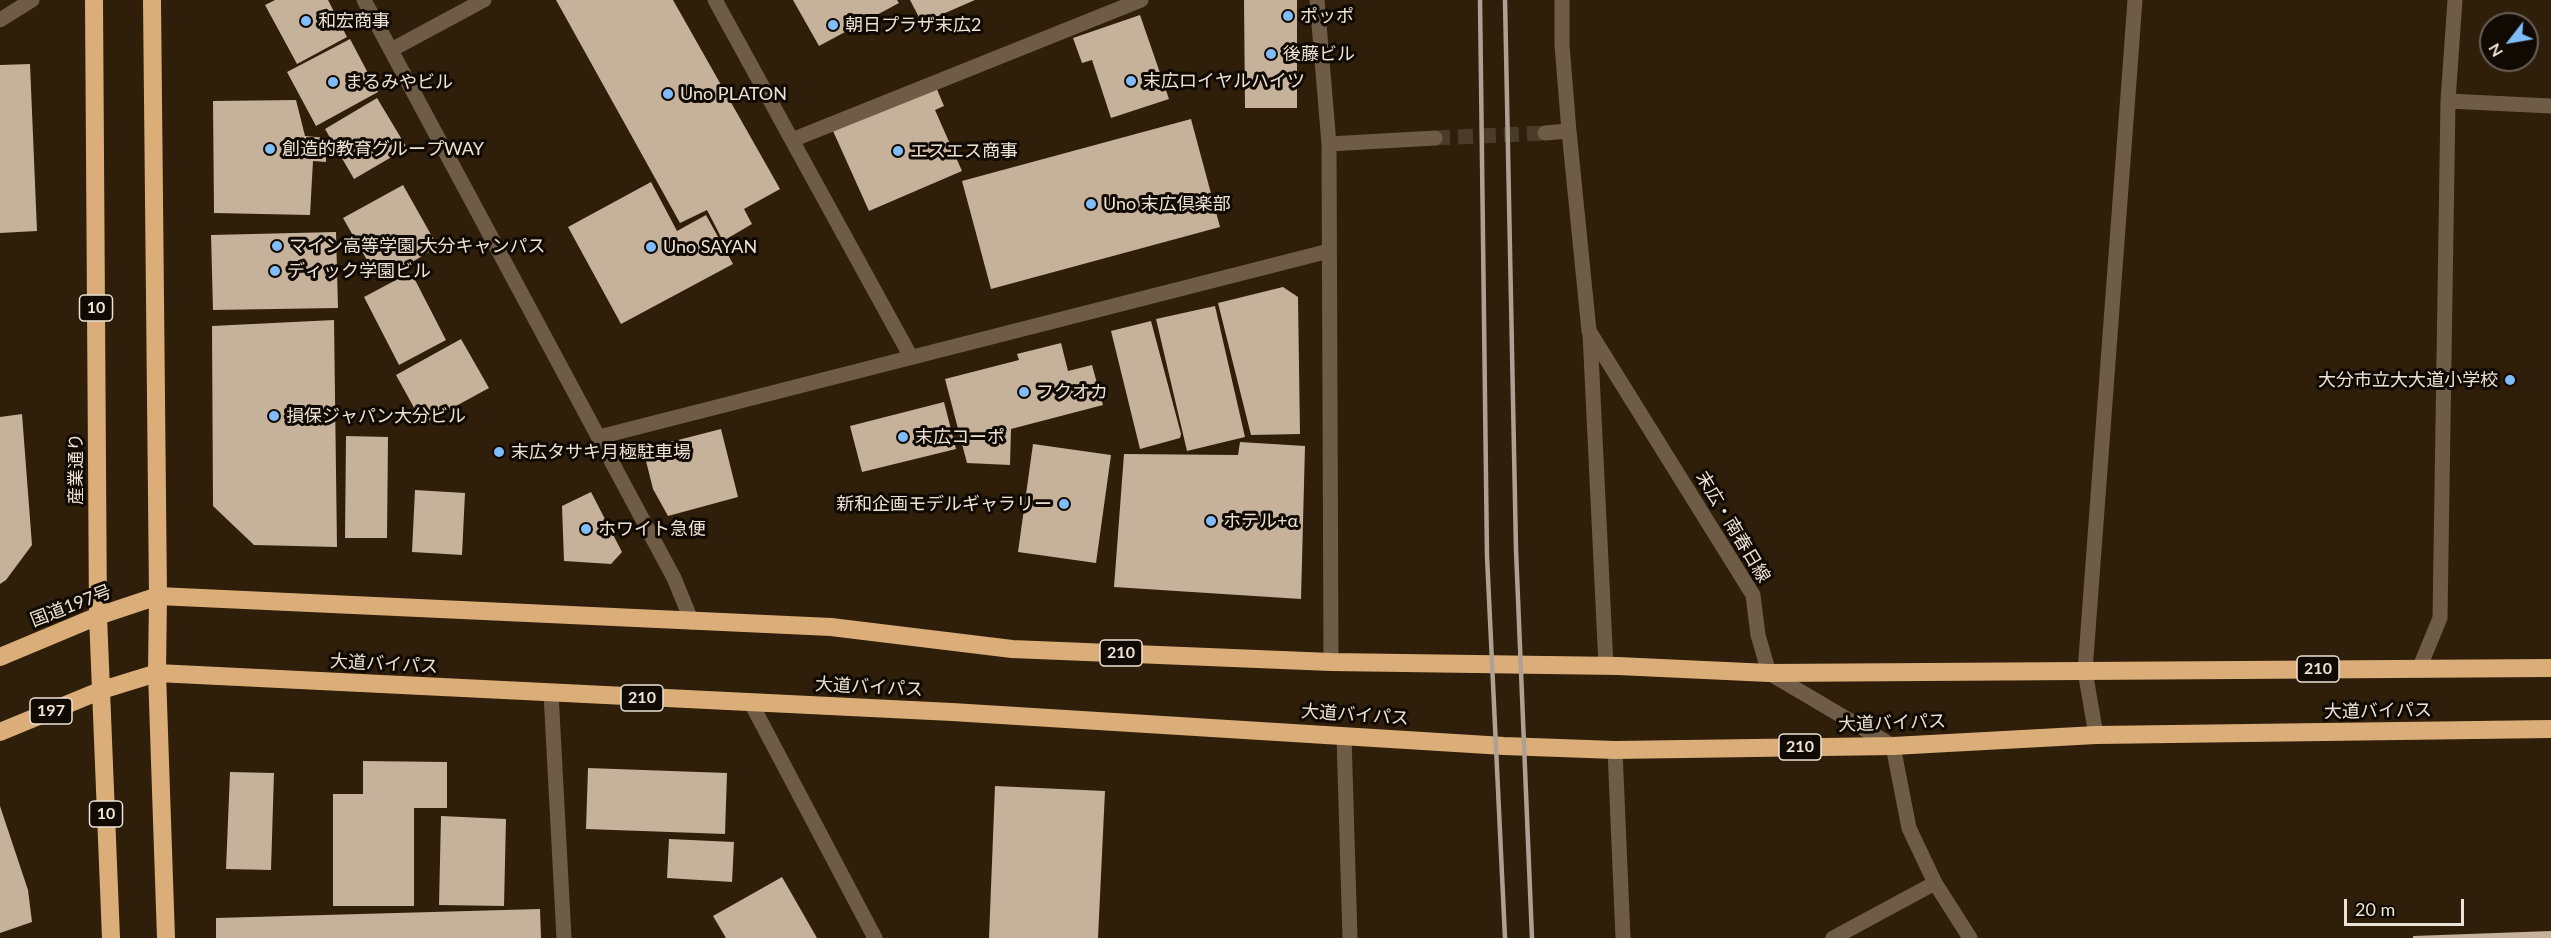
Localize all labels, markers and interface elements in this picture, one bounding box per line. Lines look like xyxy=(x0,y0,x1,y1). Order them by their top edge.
place label: ポッポ xyxy=(1300,5,1354,27)
marker: ポッポ xyxy=(1281,9,1295,23)
place label: 和宏商事 xyxy=(318,10,390,32)
north arrow xyxy=(2479,12,2539,72)
marker: 和宏商事 xyxy=(299,14,313,28)
place label: 朝日プラザ末広2 xyxy=(845,14,981,36)
marker: 朝日プラザ末広2 xyxy=(826,18,840,32)
text: N xyxy=(2484,40,2506,61)
place label: 後藤ビル xyxy=(1283,43,1355,65)
marker: 後藤ビル xyxy=(1264,47,1278,61)
place label: 末広ロイヤルハイツ xyxy=(1143,70,1305,92)
place label: まるみやビル xyxy=(345,71,453,93)
marker: 末広ロイヤルハイツ xyxy=(1124,74,1138,88)
marker: まるみやビル xyxy=(326,75,340,89)
place label: Uno PLATON xyxy=(680,83,787,105)
marker: Uno PLATON xyxy=(661,87,675,101)
place label: 創造的教育グループWAY xyxy=(282,138,484,160)
place label: エスエス商事 xyxy=(910,140,1018,162)
marker: 創造的教育グループWAY xyxy=(263,142,277,156)
marker: エスエス商事 xyxy=(891,144,905,158)
place label: Uno 末広倶楽部 xyxy=(1103,193,1231,215)
marker: Uno 末広倶楽部 xyxy=(1084,197,1098,211)
place label: マイン高等学園 大分キャンパス xyxy=(289,235,546,257)
place label: Uno SAYAN xyxy=(663,236,757,258)
marker: マイン高等学園 大分キャンパス xyxy=(270,239,284,253)
marker: Uno SAYAN xyxy=(644,240,658,254)
place label: ディック学園ビル xyxy=(287,260,431,282)
marker: ディック学園ビル xyxy=(268,264,282,278)
road number: 10 xyxy=(80,295,112,321)
place label: 大分市立大大道小学校 xyxy=(2318,369,2498,391)
marker: 大分市立大大道小学校 xyxy=(2503,373,2517,387)
place label: フクオカ xyxy=(1036,381,1108,403)
marker: フクオカ xyxy=(1017,385,1031,399)
place label: 損保ジャパン大分ビル xyxy=(286,405,466,427)
marker: 損保ジャパン大分ビル xyxy=(267,409,281,423)
place label: 末広コーポ xyxy=(915,426,1005,448)
marker: 末広コーポ xyxy=(896,430,910,444)
street label: 産業通り xyxy=(65,433,87,505)
place label: 末広タサキ月極駐車場 xyxy=(511,441,691,463)
marker: 末広タサキ月極駐車場 xyxy=(492,445,506,459)
street label: 末広・南春日線 xyxy=(1691,467,1775,587)
place label: 新和企画モデルギャラリー xyxy=(836,493,1052,515)
marker: 新和企画モデルギャラリー xyxy=(1057,497,1071,511)
place label: ホテル+α xyxy=(1223,510,1298,532)
marker: ホテル+α xyxy=(1204,514,1218,528)
place label: ホワイト急便 xyxy=(598,518,706,540)
marker: ホワイト急便 xyxy=(579,522,593,536)
street label: 国道197号 xyxy=(27,581,115,631)
road number: 210 xyxy=(1100,640,1142,666)
street label: 大道バイパス xyxy=(330,650,438,678)
road number: 210 xyxy=(2297,656,2339,682)
street label: 大道バイパス xyxy=(815,673,923,701)
road number: 210 xyxy=(621,685,663,711)
road number: 197 xyxy=(30,698,72,724)
street label: 大道バイパス xyxy=(2324,699,2432,723)
street label: 大道バイパス xyxy=(1300,700,1410,730)
street label: 大道バイパス xyxy=(1838,710,1946,736)
road number: 210 xyxy=(1779,734,1821,760)
road number: 10 xyxy=(90,801,122,827)
scale bar xyxy=(2347,887,2467,925)
text: 20 m xyxy=(2355,898,2395,920)

